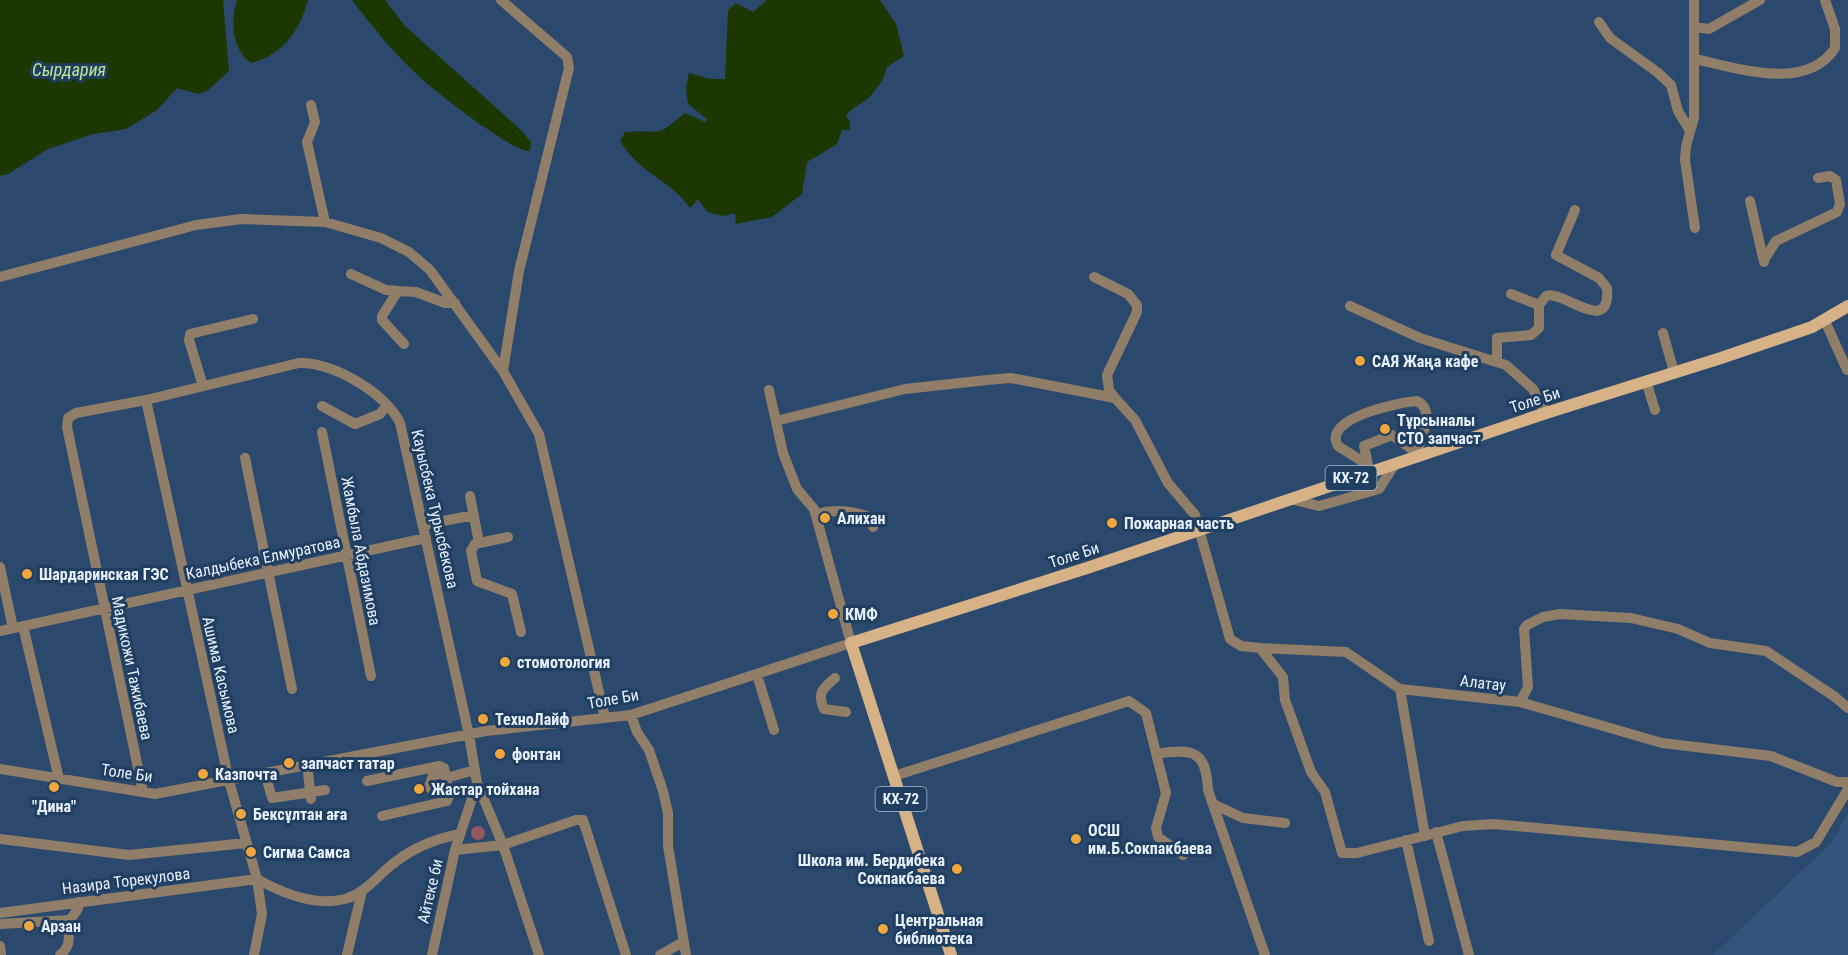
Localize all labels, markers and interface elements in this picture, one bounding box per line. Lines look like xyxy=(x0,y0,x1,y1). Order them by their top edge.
water label: Сырдария xyxy=(32,59,106,80)
place label: САЯ Жаңа кафе xyxy=(1372,352,1479,371)
marker: САЯ Жаңа кафе xyxy=(1353,354,1367,368)
street label: Толе Би xyxy=(1507,383,1563,417)
place label: Тұрсыналы СТО запчаст xyxy=(1397,411,1480,448)
marker: Тұрсыналы СТО запчаст xyxy=(1378,422,1392,436)
street label: Кауысбека Турысбекова xyxy=(407,428,463,590)
road number: КХ-72 xyxy=(1326,466,1376,490)
street label: Жамбыла Абдазимова xyxy=(337,475,385,627)
place label: Алихан xyxy=(837,509,885,528)
marker: Алихан xyxy=(818,511,832,525)
place label: Пожарная часть xyxy=(1124,514,1234,533)
marker: Пожарная часть xyxy=(1105,516,1119,530)
street label: Калдыбека Елмуратова xyxy=(184,532,342,584)
street label: Толе Би xyxy=(1046,538,1102,572)
place label: Шардаринская ГЭС xyxy=(39,565,169,584)
marker: Шардаринская ГЭС xyxy=(20,567,34,581)
street label: Мадикожи Тажибаева xyxy=(107,594,157,742)
place label: КМФ xyxy=(845,605,878,624)
marker: КМФ xyxy=(826,607,840,621)
street label: Ашима Касымова xyxy=(198,615,244,735)
place label: стомотология xyxy=(517,653,610,672)
marker: стомотология xyxy=(498,655,512,669)
street label: Алатау xyxy=(1459,671,1507,695)
street label: Толе Би xyxy=(586,685,640,713)
place label: ТехноЛайф xyxy=(495,710,569,729)
marker: ТехноЛайф xyxy=(476,712,490,726)
place label: фонтан xyxy=(512,745,561,764)
marker: фонтан xyxy=(493,747,507,761)
place label: запчаст татар xyxy=(301,754,395,773)
marker: запчаст татар xyxy=(282,756,296,770)
street label: Толе Би xyxy=(100,760,154,786)
place label: Казпочта xyxy=(215,765,278,784)
marker: Казпочта xyxy=(196,767,210,781)
marker: "Дина" xyxy=(47,780,61,794)
place label: Жастар тойхана xyxy=(431,780,540,799)
marker: Жастар тойхана xyxy=(412,782,426,796)
road number: КХ-72 xyxy=(876,787,926,811)
place label: "Дина" xyxy=(32,797,76,816)
place label: Бексұлтан аға xyxy=(253,805,348,824)
marker: Бексұлтан аға xyxy=(234,807,248,821)
place label: ОСШ им.Б.Сокпакбаева xyxy=(1088,821,1213,858)
marker: ОСШ им.Б.Сокпакбаева xyxy=(1069,832,1083,846)
place label: Сигма Самса xyxy=(263,843,351,862)
marker: Сигма Самса xyxy=(244,845,258,859)
place label: Школа им. Бердибека Сокпакбаева xyxy=(798,851,945,888)
street label: Айтеке би xyxy=(413,857,447,925)
marker: Школа им. Бердибека Сокпакбаева xyxy=(950,862,964,876)
street label: Назира Торекулова xyxy=(61,864,191,898)
place label: Центральная библиотека xyxy=(895,911,983,948)
place label: Арзан xyxy=(41,917,81,936)
marker: Арзан xyxy=(22,919,36,933)
marker: Центральная библиотека xyxy=(876,922,890,936)

